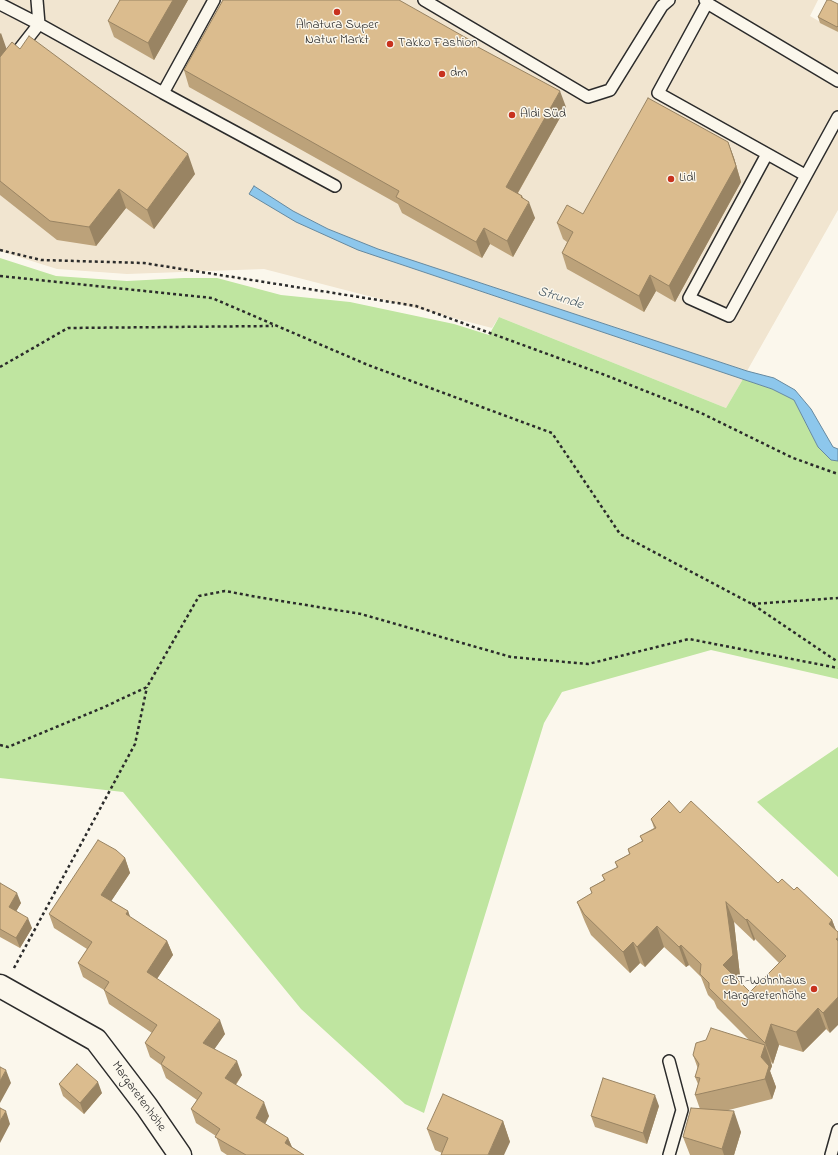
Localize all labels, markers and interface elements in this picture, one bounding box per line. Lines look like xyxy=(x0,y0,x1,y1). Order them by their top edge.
marker: Alnatura Super Natur Markt xyxy=(332,7,342,17)
place label: Alnatura Super Natur Markt xyxy=(296,18,378,49)
place label: Takko Fashion xyxy=(398,36,478,52)
marker: Takko Fashion xyxy=(385,39,395,49)
place label: dm xyxy=(450,66,467,82)
marker: dm xyxy=(437,69,447,79)
place label: Aldi Süd xyxy=(520,107,566,123)
marker: Aldi Süd xyxy=(507,110,517,120)
place label: Lidl xyxy=(679,171,696,187)
marker: Lidl xyxy=(666,174,676,184)
water label: Strunde xyxy=(535,284,585,314)
place label: CBT-Wohnhaus Margaretenhöhe xyxy=(722,974,806,1005)
marker: CBT-Wohnhaus Margaretenhöhe xyxy=(809,984,819,994)
street label: Margaretenhöhe xyxy=(107,1059,169,1135)

